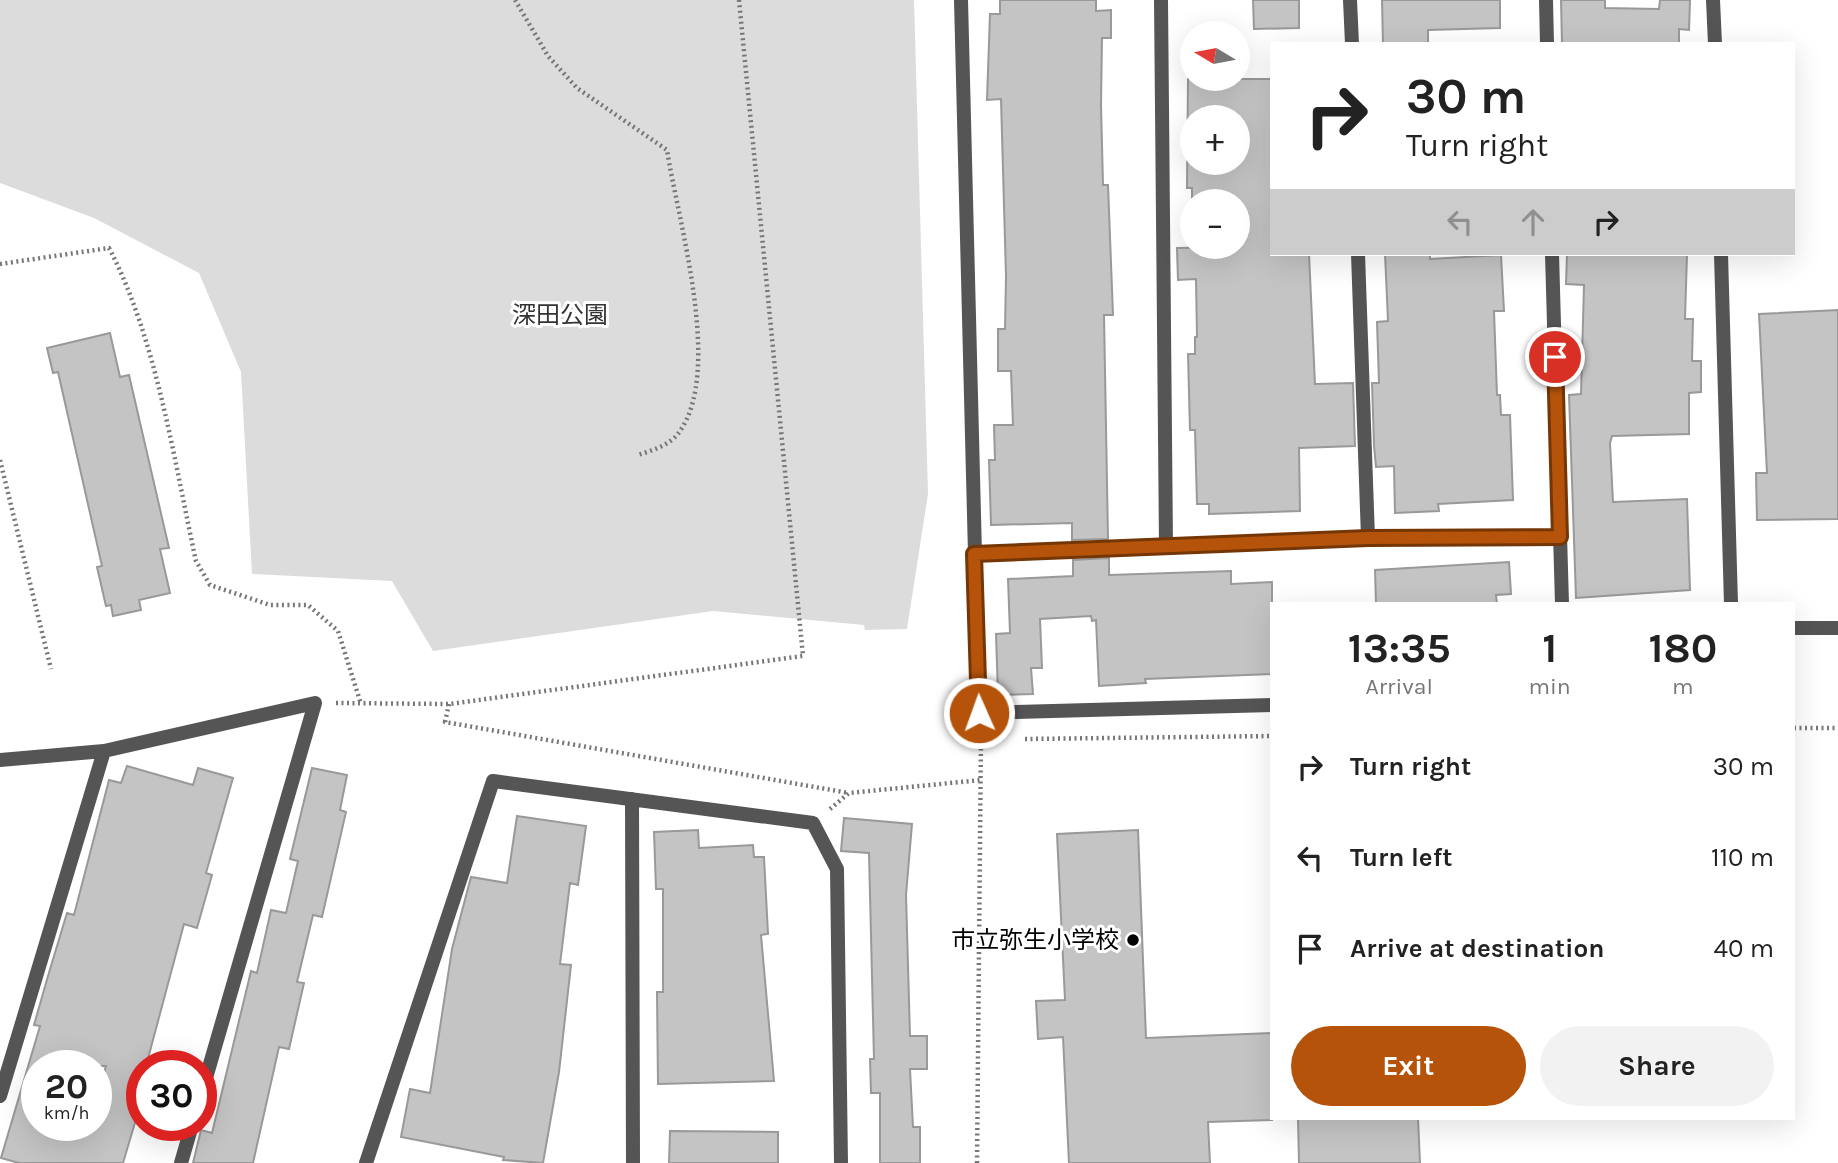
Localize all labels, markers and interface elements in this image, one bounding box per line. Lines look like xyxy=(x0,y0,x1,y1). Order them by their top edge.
north arrow xyxy=(1180,21,1250,91)
map controls xyxy=(1180,21,1250,259)
text: 30 m xyxy=(1406,68,1526,125)
icon: right xyxy=(1291,70,1382,161)
button: + xyxy=(1180,105,1250,175)
text: Turn right xyxy=(1406,127,1548,164)
button: − xyxy=(1180,189,1250,259)
icon: left xyxy=(1441,203,1479,241)
icon: ahead xyxy=(1514,203,1552,241)
icon: right xyxy=(1587,203,1625,241)
park label: 深田公園 xyxy=(512,301,608,329)
pin xyxy=(1525,327,1585,387)
icon: arrive xyxy=(1536,338,1574,376)
text: 13:35 xyxy=(1348,623,1451,673)
text: 1 xyxy=(1542,623,1557,673)
text: 180 xyxy=(1649,623,1717,673)
text: Arrival xyxy=(1366,673,1433,700)
text: min xyxy=(1528,673,1571,700)
text: m xyxy=(1672,673,1694,700)
position arrow xyxy=(942,676,1016,750)
icon: right xyxy=(1291,748,1329,786)
text: Turn right xyxy=(1350,751,1471,782)
text: 30 m xyxy=(1713,751,1774,782)
icon: left xyxy=(1291,839,1329,877)
text: Turn left xyxy=(1350,842,1452,873)
text: 110 m xyxy=(1711,842,1774,873)
place label: 市立弥生小学校 xyxy=(951,926,1119,954)
icon: arrive xyxy=(1291,930,1329,968)
marker: 市立弥生小学校 xyxy=(1125,932,1141,948)
text: Arrive at destination xyxy=(1350,933,1604,964)
text: 40 m xyxy=(1714,933,1774,964)
button: Exit xyxy=(1291,1026,1526,1106)
button: Share xyxy=(1540,1026,1774,1106)
speed limit sign: 30 xyxy=(126,1050,217,1141)
text: 20 xyxy=(45,1066,88,1107)
text: km/h xyxy=(44,1102,89,1124)

